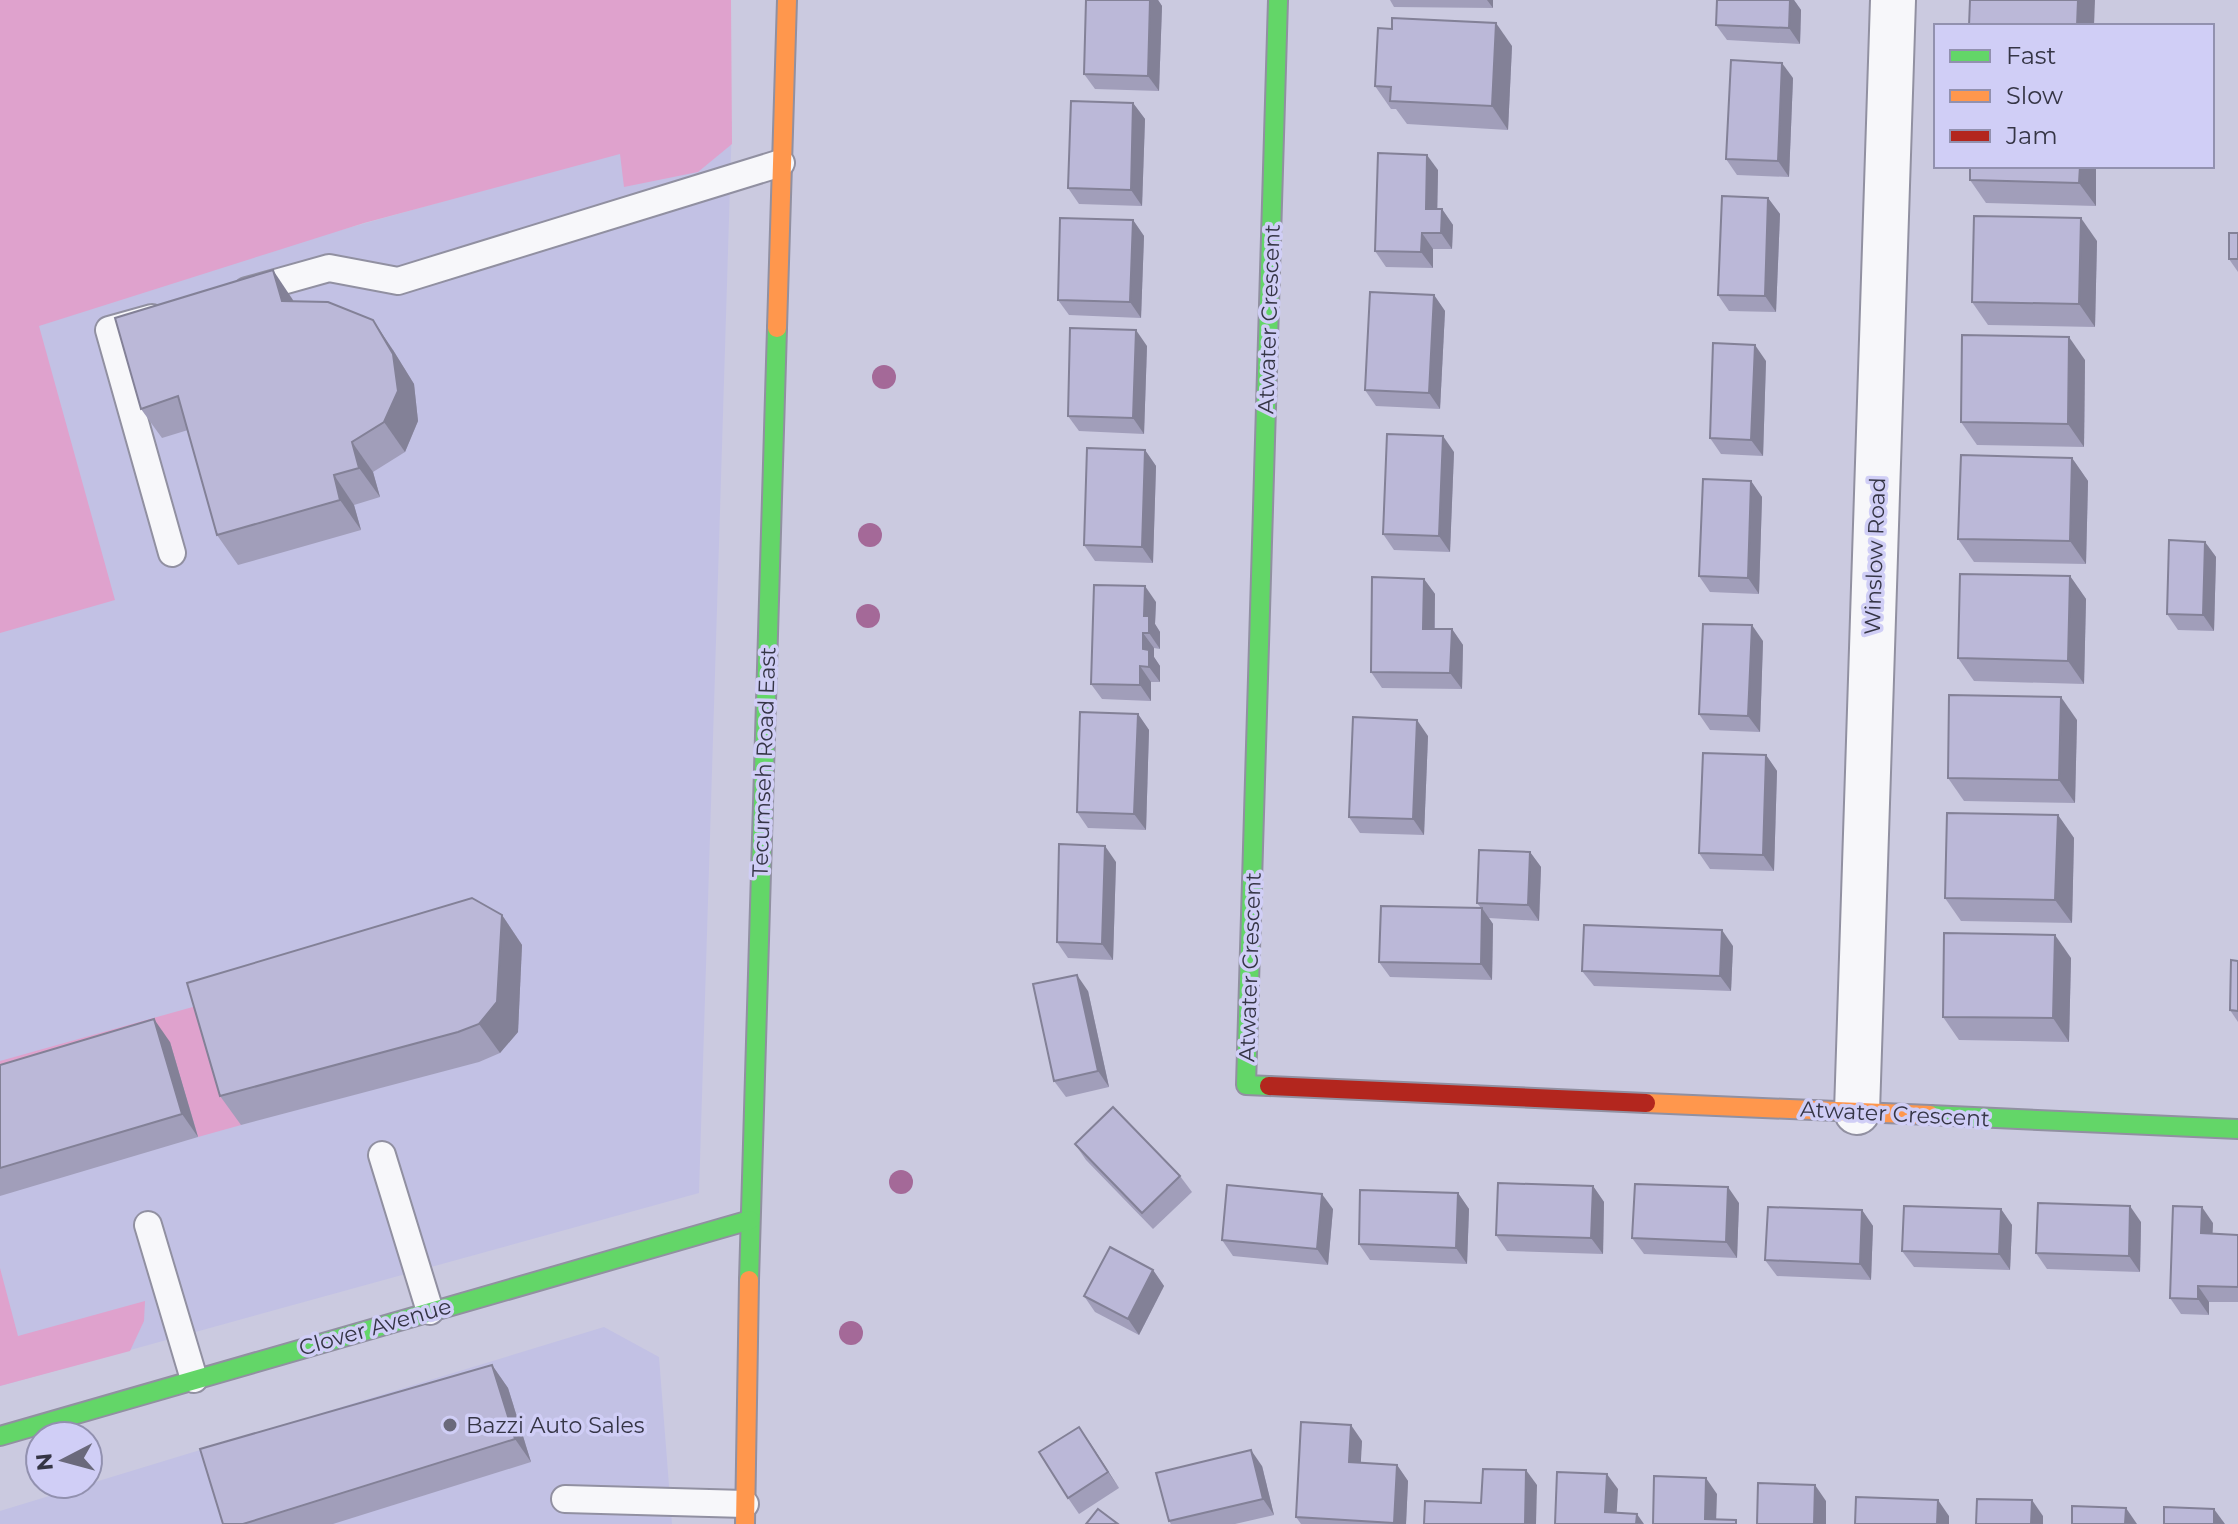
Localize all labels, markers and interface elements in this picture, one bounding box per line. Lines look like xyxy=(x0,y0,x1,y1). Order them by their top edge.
legend xyxy=(1934,24,2214,168)
text: Fast xyxy=(2006,41,2057,70)
text: Slow xyxy=(2006,81,2063,110)
text: Jam xyxy=(2005,121,2058,150)
street label: Atwater Crescent xyxy=(1252,223,1286,414)
street label: Winslow Road xyxy=(1859,477,1891,635)
street label: Tecumseh Road East xyxy=(746,646,782,878)
street label: Atwater Crescent xyxy=(1233,871,1267,1062)
street label: Atwater Crescent xyxy=(1799,1096,1991,1132)
street label: Clover Avenue xyxy=(296,1292,454,1362)
place label: Bazzi Auto Sales xyxy=(466,1412,645,1439)
marker: Bazzi Auto Sales xyxy=(441,1416,459,1434)
north arrow xyxy=(24,1420,104,1500)
text: N xyxy=(30,1452,59,1472)

